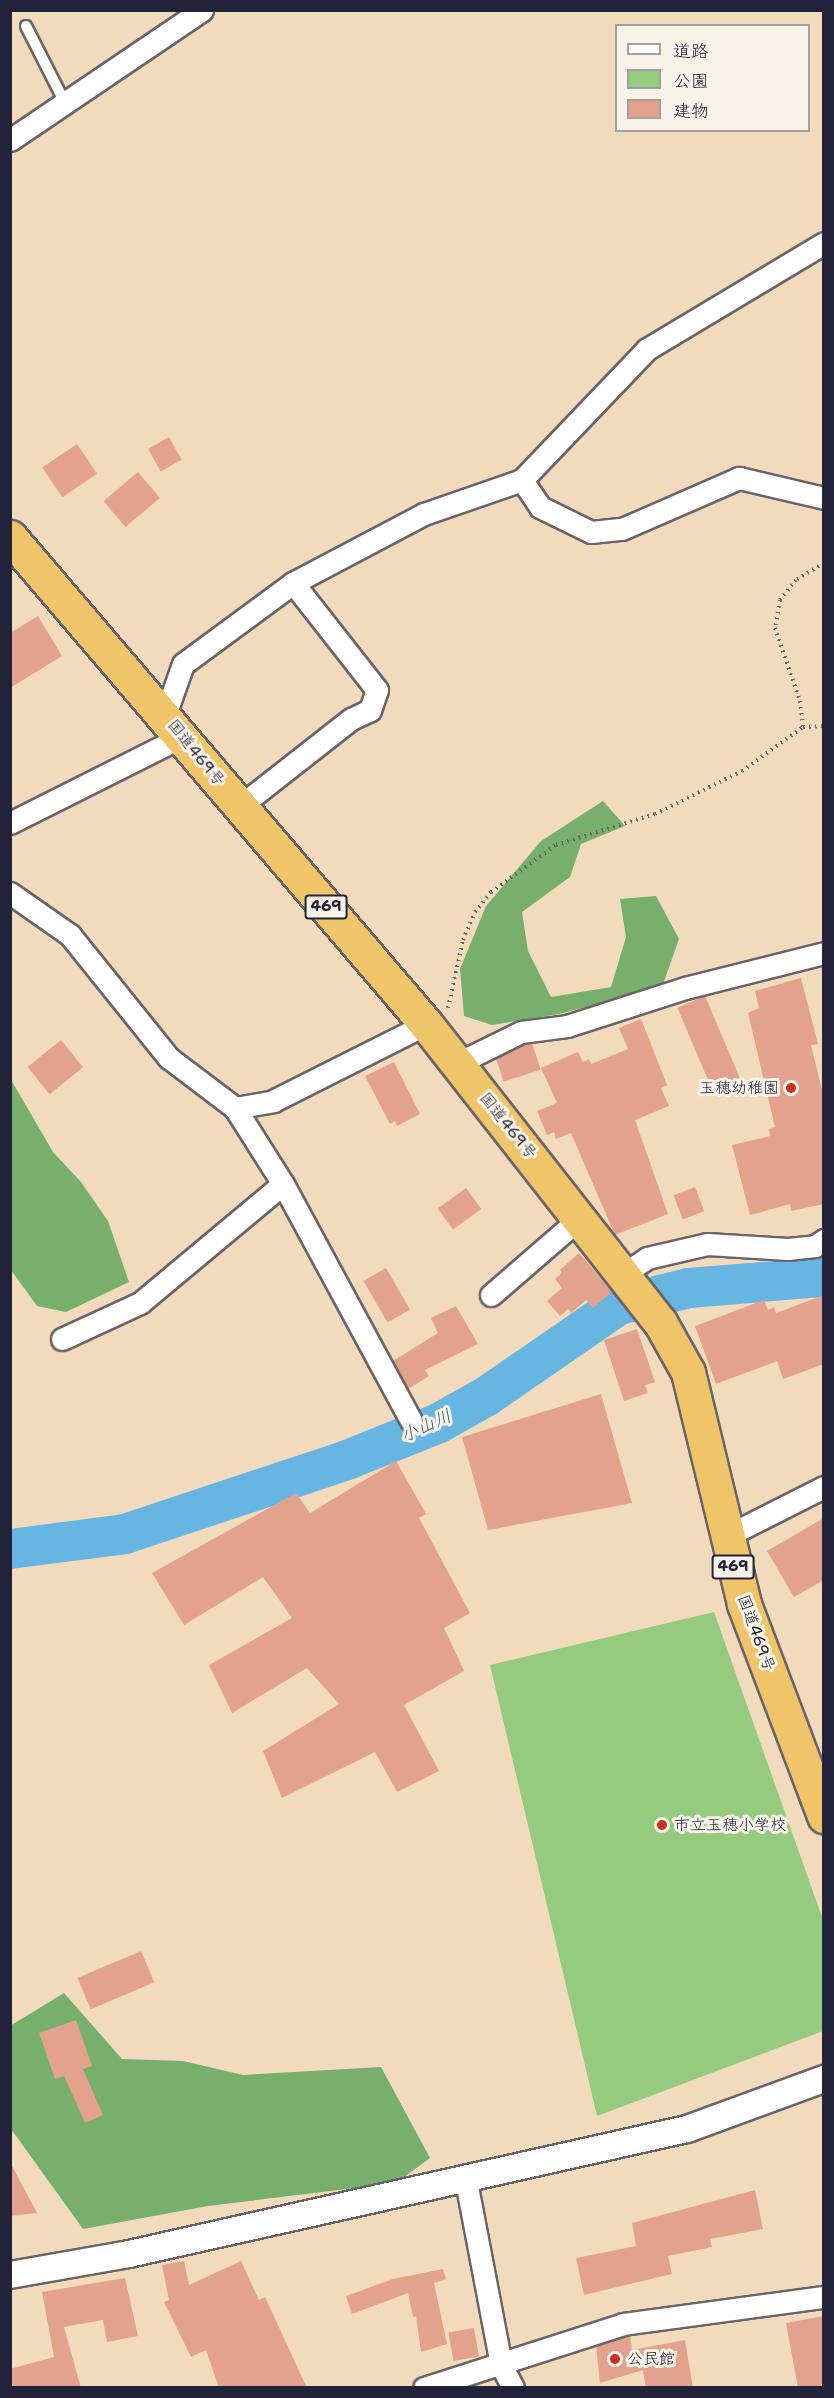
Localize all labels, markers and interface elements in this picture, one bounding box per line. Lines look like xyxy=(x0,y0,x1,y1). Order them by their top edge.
legend xyxy=(615,24,810,132)
text: 道路 xyxy=(673,39,709,63)
text: 公園 xyxy=(673,69,709,93)
text: 建物 xyxy=(673,99,709,123)
street label: 国道469号 xyxy=(163,716,229,790)
road number: 469 xyxy=(304,895,348,919)
place label: 玉穂幼稚園 xyxy=(699,1078,779,1098)
marker: 玉穂幼稚園 xyxy=(784,1081,798,1095)
street label: 国道469号 xyxy=(475,1089,541,1163)
water label: 小山川 xyxy=(397,1405,455,1447)
road number: 469 xyxy=(710,1555,756,1579)
street label: 国道469号 xyxy=(733,1592,779,1674)
place label: 市立玉穂小学校 xyxy=(674,1815,786,1835)
marker: 市立玉穂小学校 xyxy=(655,1818,669,1832)
place label: 公民館 xyxy=(627,2349,675,2369)
marker: 公民館 xyxy=(608,2352,622,2366)

